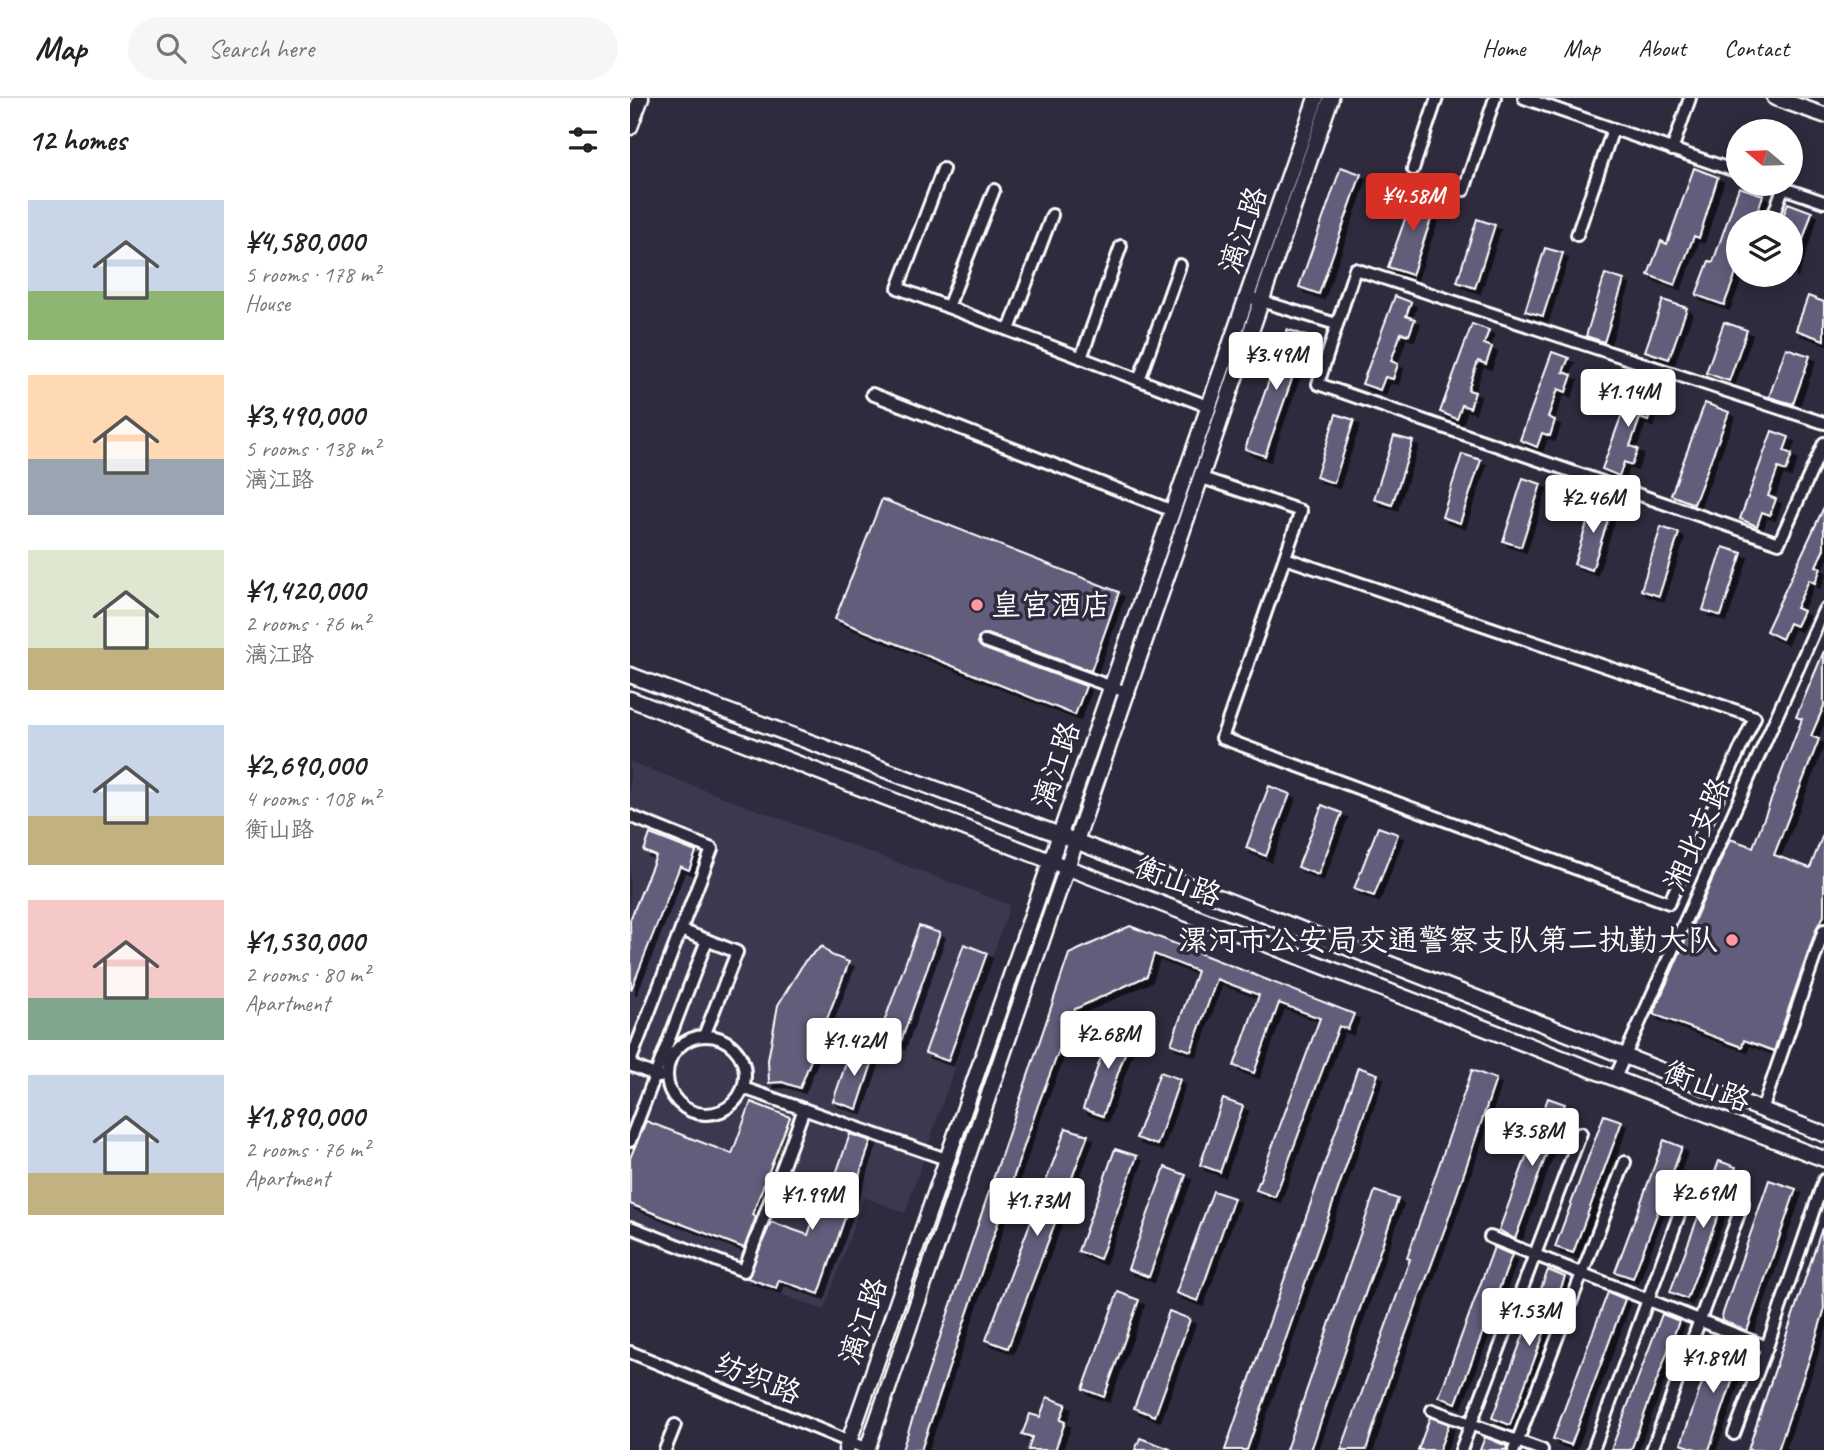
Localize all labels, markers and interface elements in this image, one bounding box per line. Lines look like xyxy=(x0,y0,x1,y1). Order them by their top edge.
search box xyxy=(128,17,618,80)
text: Map xyxy=(35,27,86,69)
icon: search xyxy=(152,29,190,67)
text: Search here xyxy=(208,32,314,65)
text: Home xyxy=(1482,33,1525,63)
text: Map xyxy=(1563,33,1600,63)
text: About xyxy=(1638,33,1686,63)
text: Contact xyxy=(1724,33,1789,63)
north arrow xyxy=(1726,119,1802,196)
map controls xyxy=(1726,119,1803,287)
text: 12 homes xyxy=(28,121,126,159)
icon: filters xyxy=(564,121,602,159)
pin: ¥4.58M xyxy=(1356,174,1470,233)
street label: 漓江路 xyxy=(1210,181,1276,279)
text: ¥4.58M xyxy=(1382,181,1444,210)
button: layers xyxy=(1726,210,1803,287)
text: ¥4,580,000 xyxy=(245,222,364,260)
icon: home xyxy=(84,228,168,312)
text: 5 rooms · 178 m² xyxy=(245,260,380,289)
text: House xyxy=(245,289,290,318)
pin: ¥3.49M xyxy=(1219,332,1333,392)
text: ¥3.49M xyxy=(1245,340,1307,369)
pin: ¥1.14M xyxy=(1571,370,1685,429)
text: ¥1.14M xyxy=(1597,377,1659,406)
text: ¥3,490,000 xyxy=(245,396,365,434)
icon: home xyxy=(84,403,168,487)
text: 5 rooms · 138 m² xyxy=(245,434,380,463)
text: 漓江路 xyxy=(245,465,314,494)
pin: ¥2.46M xyxy=(1536,476,1650,535)
text: ¥2.46M xyxy=(1561,483,1625,512)
text: ¥1,420,000 xyxy=(245,571,365,609)
icon: home xyxy=(84,578,168,662)
place label: 皇宫酒店 xyxy=(991,586,1111,624)
marker: 皇宫酒店 xyxy=(969,597,985,613)
text: 2 rooms · 76 m² xyxy=(245,609,369,638)
text: 漓江路 xyxy=(245,640,314,669)
street label: 漓江路 xyxy=(1023,716,1089,814)
text: ¥2,690,000 xyxy=(245,746,365,784)
icon: home xyxy=(84,753,168,837)
street label: 湘北支路 xyxy=(1655,771,1739,897)
text: 4 rooms · 108 m² xyxy=(245,784,380,813)
text: 衡山路 xyxy=(245,815,314,844)
street label: 衡山路 xyxy=(1129,847,1227,915)
place label: 漯河市公安局交通警察支队第二执勤大队 xyxy=(1178,921,1718,959)
text: ¥1,530,000 xyxy=(245,922,364,960)
icon: home xyxy=(84,928,168,1012)
marker: 漯河市公安局交通警察支队第二执勤大队 xyxy=(1724,932,1740,948)
text: 2 rooms · 80 m² xyxy=(245,960,369,989)
text: Apartment xyxy=(245,989,330,1018)
pin: ¥2.68M xyxy=(1051,1012,1165,1071)
pin: ¥1.42M xyxy=(797,1018,911,1078)
text: ¥2.68M xyxy=(1076,1019,1140,1048)
text: ¥1.42M xyxy=(823,1026,885,1055)
street label: 衡山路 xyxy=(1658,1052,1756,1120)
text: ¥1,890,000 xyxy=(245,1097,365,1135)
icon: home xyxy=(84,1103,168,1187)
pin: ¥3.58M xyxy=(1475,1108,1589,1168)
text: ¥3.58M xyxy=(1501,1116,1563,1145)
text: 2 rooms · 76 m² xyxy=(245,1135,369,1164)
text: Apartment xyxy=(245,1164,330,1193)
pin: ¥2.69M xyxy=(1646,1170,1760,1230)
pin: ¥1.99M xyxy=(755,1172,869,1232)
pin: ¥1.73M xyxy=(980,1178,1094,1238)
text: ¥2.69M xyxy=(1672,1178,1734,1207)
text: ¥1.99M xyxy=(781,1180,843,1209)
text: ¥1.73M xyxy=(1006,1186,1068,1215)
street label: 漓江路 xyxy=(830,1272,896,1370)
pin: ¥1.53M xyxy=(1472,1288,1586,1348)
text: ¥1.53M xyxy=(1498,1296,1560,1325)
pin: ¥1.89M xyxy=(1656,1336,1770,1395)
text: ¥1.89M xyxy=(1682,1343,1744,1372)
street label: 纺织路 xyxy=(709,1344,807,1412)

